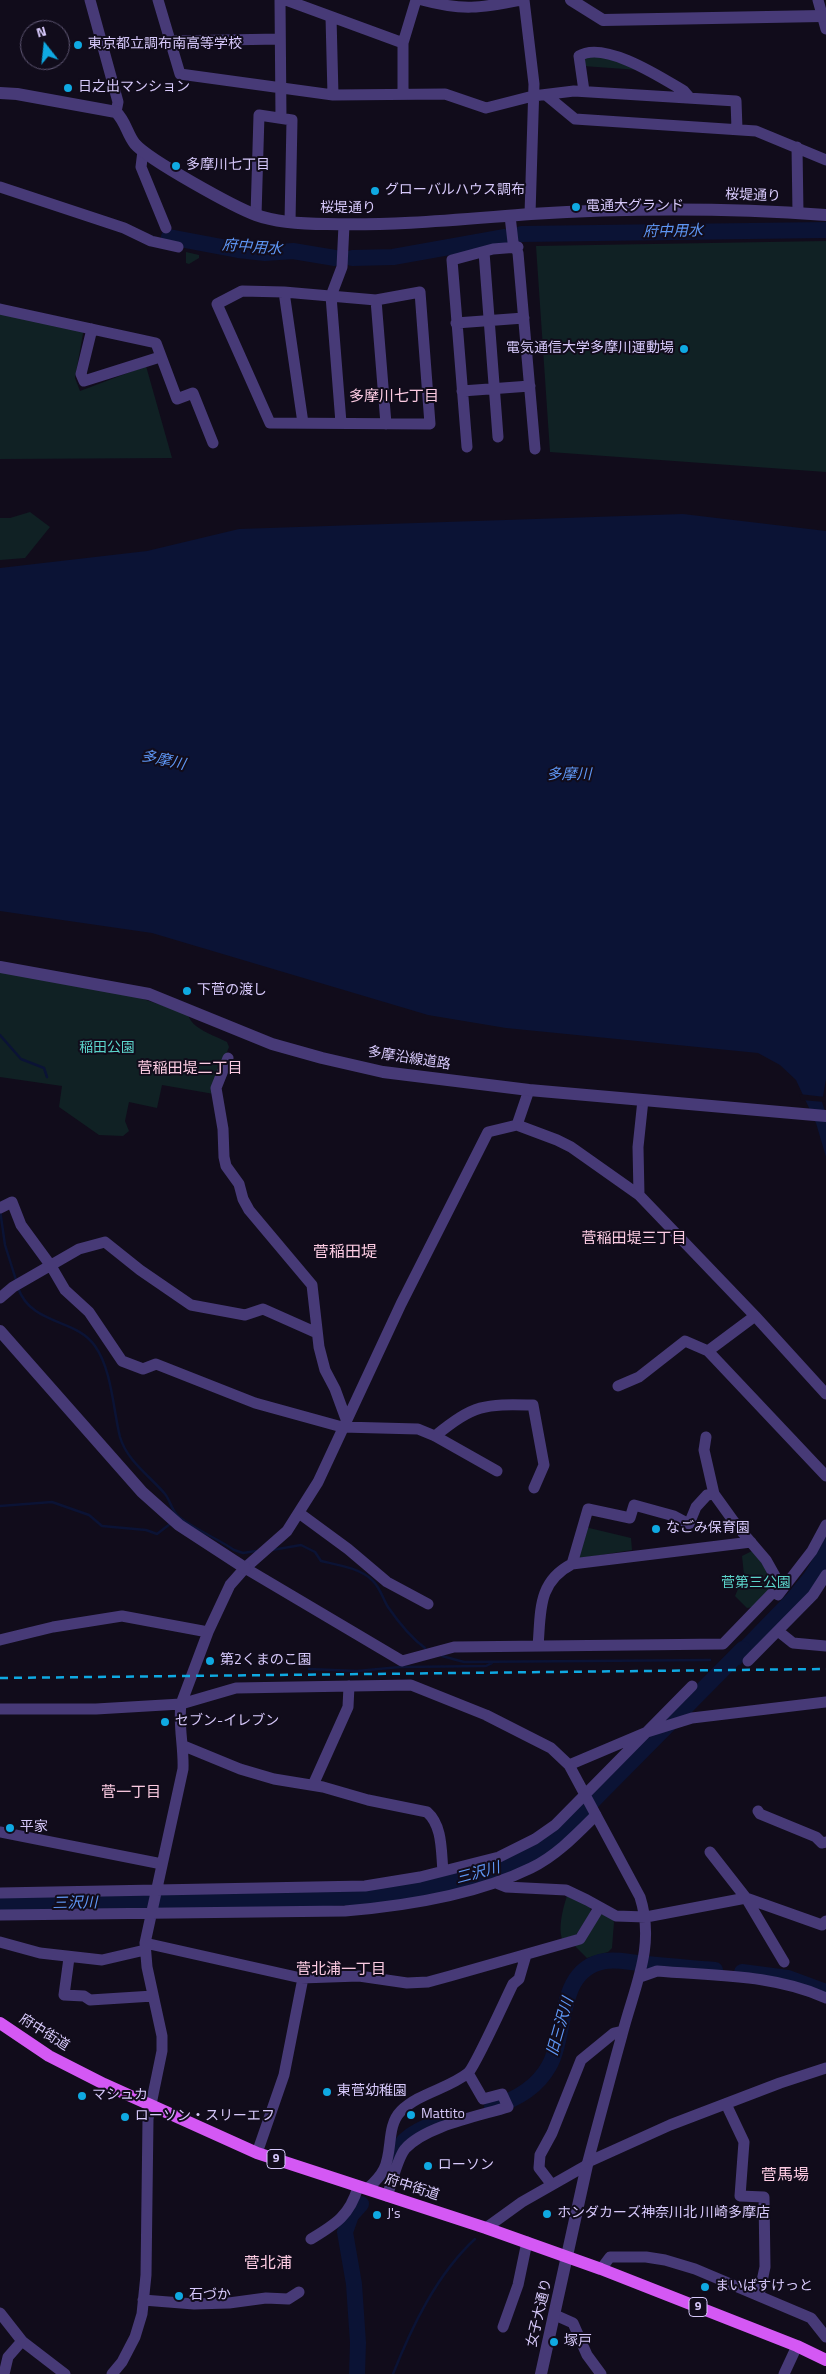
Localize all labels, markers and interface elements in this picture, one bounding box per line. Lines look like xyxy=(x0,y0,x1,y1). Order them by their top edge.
north arrow xyxy=(20,20,70,70)
text: N xyxy=(33,20,49,42)
place label: 東京都立調布南高等学校 xyxy=(88,37,242,53)
marker: 東京都立調布南高等学校 xyxy=(72,39,84,51)
place label: 日之出マンション xyxy=(78,80,190,96)
marker: 日之出マンション xyxy=(62,82,74,94)
place label: 多摩川七丁目 xyxy=(186,158,270,174)
marker: 多摩川七丁目 xyxy=(170,160,182,172)
place label: グローバルハウス調布 xyxy=(385,183,525,199)
marker: グローバルハウス調布 xyxy=(369,185,381,197)
street label: 桜堤通り xyxy=(725,187,781,205)
place label: 電通大グランド xyxy=(586,199,684,215)
street label: 桜堤通り xyxy=(320,201,376,217)
marker: 電通大グランド xyxy=(570,201,582,213)
water label: 府中用水 xyxy=(643,222,703,242)
water label: 府中用水 xyxy=(221,237,283,259)
place label: 電気通信大学多摩川運動場 xyxy=(506,341,674,357)
marker: 電気通信大学多摩川運動場 xyxy=(678,343,690,355)
district label: 多摩川七丁目 xyxy=(349,388,439,406)
water label: 多摩川 xyxy=(139,748,187,774)
water label: 多摩川 xyxy=(547,766,591,784)
place label: 下菅の渡し xyxy=(197,983,267,999)
marker: 下菅の渡し xyxy=(181,985,193,997)
park label: 稲田公園 xyxy=(79,1041,135,1057)
street label: 多摩沿線道路 xyxy=(366,1044,452,1074)
district label: 菅稲田堤二丁目 xyxy=(138,1060,242,1078)
district label: 菅稲田堤三丁目 xyxy=(582,1230,686,1248)
district label: 菅稲田堤 xyxy=(313,1243,377,1263)
place label: なごみ保育園 xyxy=(666,1521,750,1537)
marker: なごみ保育園 xyxy=(650,1523,662,1535)
park label: 菅第三公園 xyxy=(721,1576,791,1592)
place label: 第2くまのこ園 xyxy=(220,1653,312,1669)
marker: 第2くまのこ園 xyxy=(204,1655,216,1667)
place label: セブン-イレブン xyxy=(175,1714,279,1730)
marker: セブン-イレブン xyxy=(159,1716,171,1728)
district label: 菅一丁目 xyxy=(101,1784,161,1802)
place label: 平家 xyxy=(20,1820,48,1836)
marker: 平家 xyxy=(4,1822,16,1834)
water label: 三沢川 xyxy=(454,1859,502,1889)
water label: 三沢川 xyxy=(52,1895,98,1913)
district label: 菅北浦一丁目 xyxy=(296,1961,386,1979)
water label: 旧三沢川 xyxy=(544,1996,578,2058)
street label: 府中街道 xyxy=(16,2011,72,2055)
place label: 東菅幼稚園 xyxy=(337,2084,407,2100)
marker: 東菅幼稚園 xyxy=(321,2086,333,2098)
place label: マシュカ xyxy=(92,2088,148,2104)
marker: マシュカ xyxy=(76,2090,88,2102)
place label: Mattito xyxy=(421,2107,465,2123)
place label: ローソン・スリーエフ xyxy=(135,2109,275,2125)
marker: Mattito xyxy=(405,2109,417,2121)
marker: ローソン・スリーエフ xyxy=(119,2111,131,2123)
road number: 9 xyxy=(267,2150,285,2168)
place label: ローソン xyxy=(438,2158,494,2174)
marker: ローソン xyxy=(422,2160,434,2172)
district label: 菅馬場 xyxy=(761,2166,809,2186)
street label: 府中街道 xyxy=(383,2171,441,2205)
place label: ホンダカーズ神奈川北 川崎多摩店 xyxy=(557,2206,770,2222)
place label: J's xyxy=(387,2207,400,2223)
marker: ホンダカーズ神奈川北 川崎多摩店 xyxy=(541,2208,553,2220)
marker: J's xyxy=(371,2209,383,2221)
district label: 菅北浦 xyxy=(244,2254,292,2274)
street label: 女子大通り xyxy=(524,2277,556,2349)
place label: まいばすけっと xyxy=(715,2279,813,2295)
marker: まいばすけっと xyxy=(699,2281,711,2293)
place label: 石づか xyxy=(189,2288,231,2304)
marker: 石づか xyxy=(173,2290,185,2302)
road number: 9 xyxy=(689,2298,707,2316)
place label: 塚戸 xyxy=(564,2334,592,2350)
marker: 塚戸 xyxy=(548,2336,560,2348)

